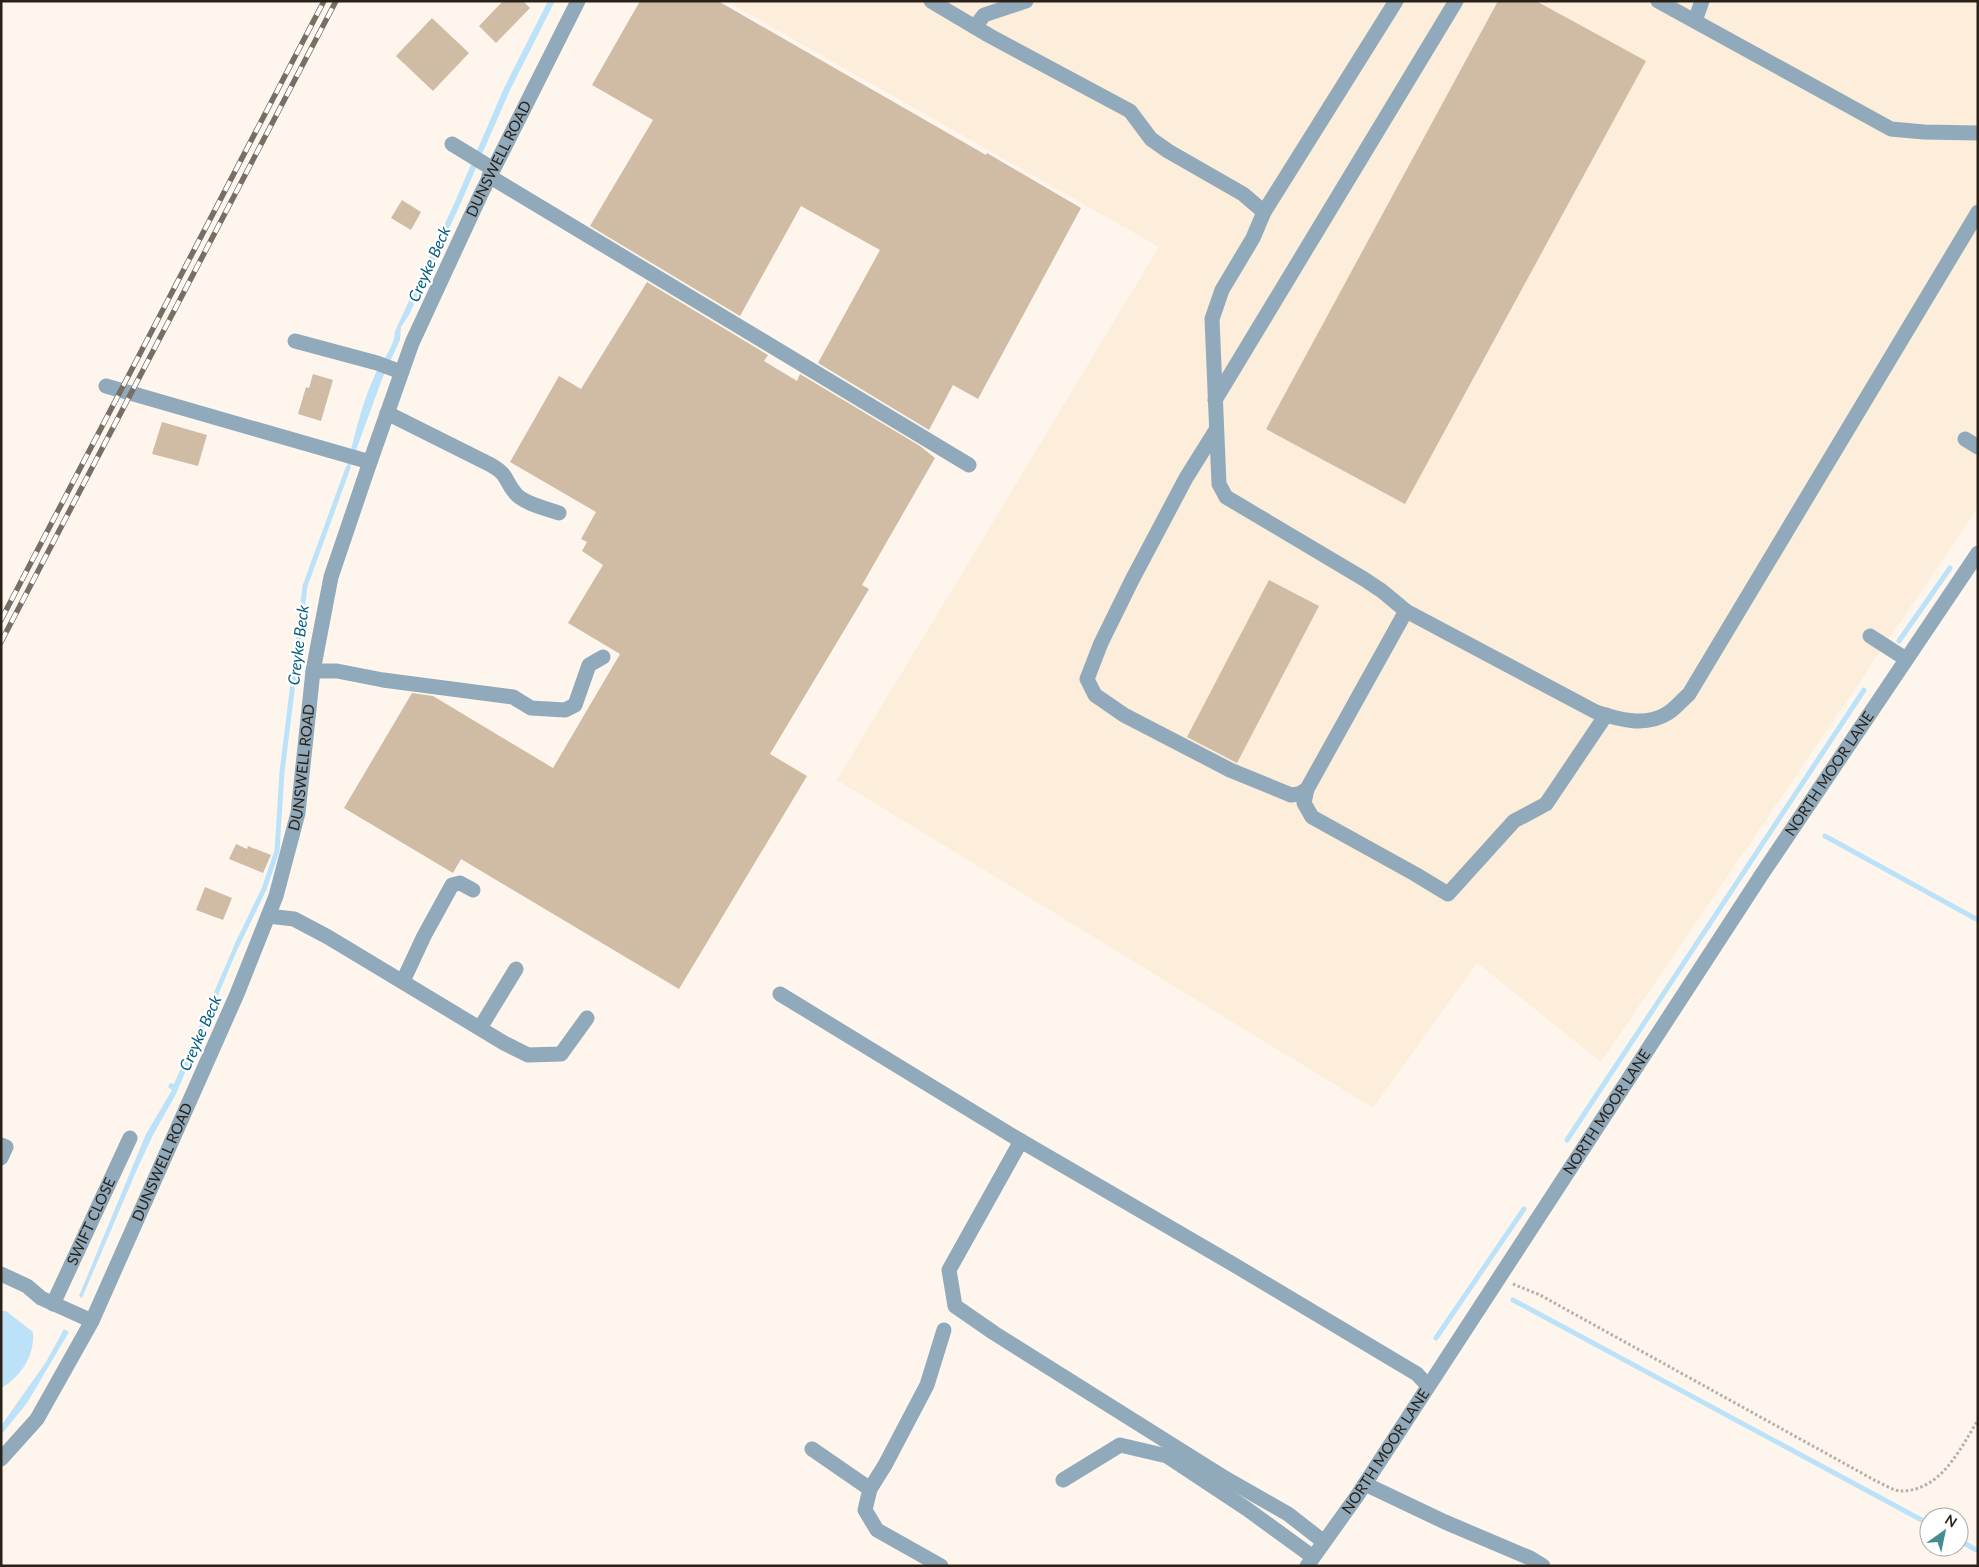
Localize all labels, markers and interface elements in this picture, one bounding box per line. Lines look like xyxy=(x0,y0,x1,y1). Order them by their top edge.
street label: DUNSWELL ROAD xyxy=(462,97,535,219)
water label: Creyke Beck xyxy=(403,223,454,305)
water label: Creyke Beck xyxy=(283,603,312,686)
street label: DUNSWELL ROAD xyxy=(284,703,317,833)
street label: NORTH MOOR LANE xyxy=(1780,708,1877,839)
water label: Creyke Beck xyxy=(174,992,225,1074)
street label: NORTH MOOR LANE xyxy=(1559,1046,1653,1178)
street label: DUNSWELL ROAD xyxy=(127,1100,196,1224)
street label: SWIFT CLOSE xyxy=(62,1174,118,1268)
street label: NORTH MOOR LANE xyxy=(1337,1385,1432,1517)
north arrow xyxy=(1919,1507,1969,1557)
text: N xyxy=(1942,1511,1961,1531)

